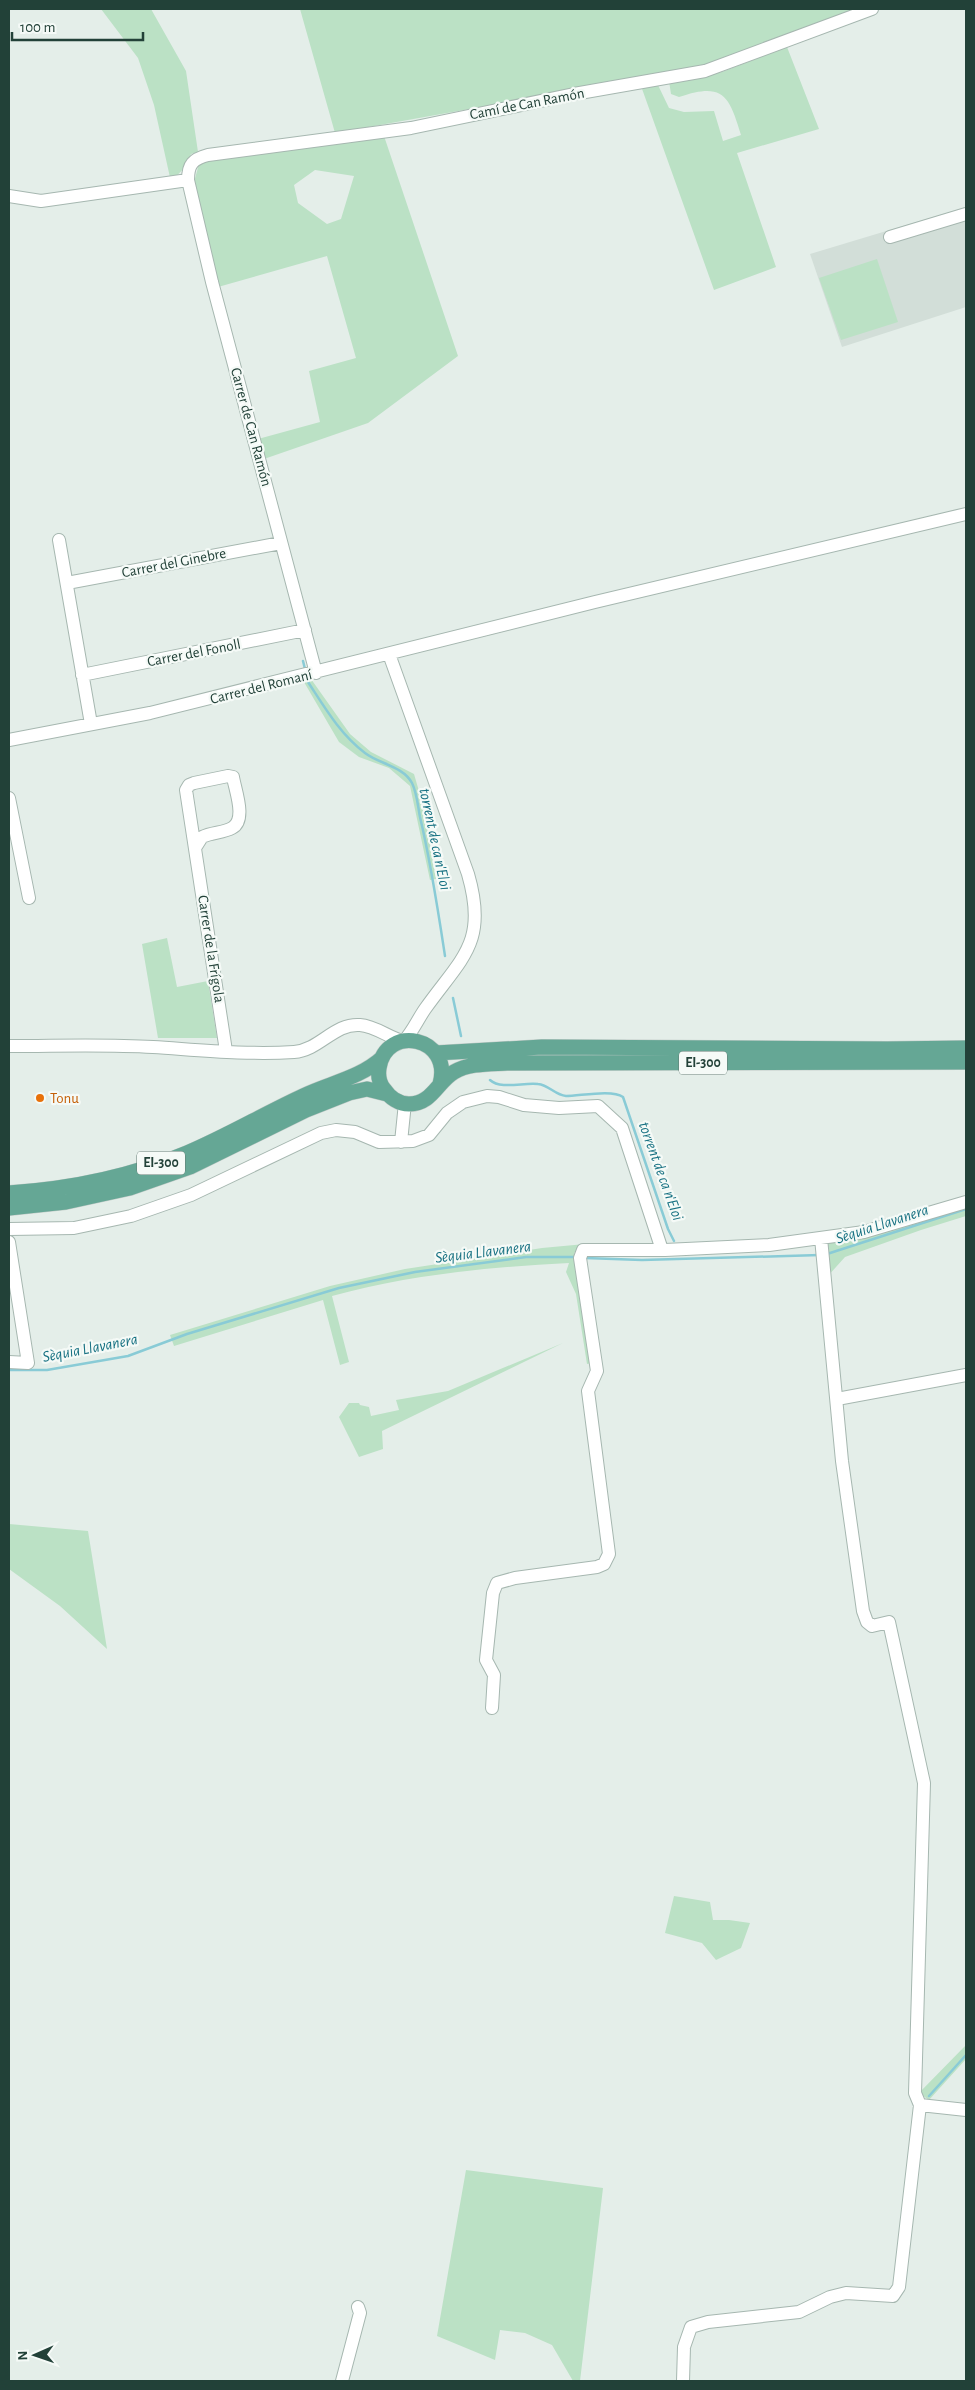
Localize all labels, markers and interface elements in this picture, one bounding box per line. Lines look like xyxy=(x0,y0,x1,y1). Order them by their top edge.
scale bar xyxy=(12,10,144,42)
text: 100 m xyxy=(20,20,55,35)
street label: Camí de Can Ramón xyxy=(468,86,586,122)
street label: Carrer de Can Ramón xyxy=(228,366,274,488)
street label: Carrer del Ginebre xyxy=(121,546,228,580)
street label: Carrer del Fonoll xyxy=(146,637,242,669)
street label: Carrer del Romaní xyxy=(208,667,314,707)
water label: torrent de ca n'Eloi xyxy=(416,787,454,892)
street label: Carrer de la Frígola xyxy=(195,894,227,1004)
road number: EI-300 xyxy=(679,1052,727,1074)
place label: Tonu xyxy=(50,1091,79,1106)
marker: Tonu xyxy=(34,1092,46,1104)
water label: torrent de ca n'Eloi xyxy=(636,1119,686,1223)
road number: EI-300 xyxy=(137,1152,185,1174)
water label: Sèquia Llavanera xyxy=(834,1201,931,1247)
water label: Sèquia Llavanera xyxy=(434,1238,532,1267)
water label: Sèquia Llavanera xyxy=(41,1331,139,1366)
north arrow xyxy=(10,2330,60,2380)
text: N xyxy=(16,2350,30,2361)

